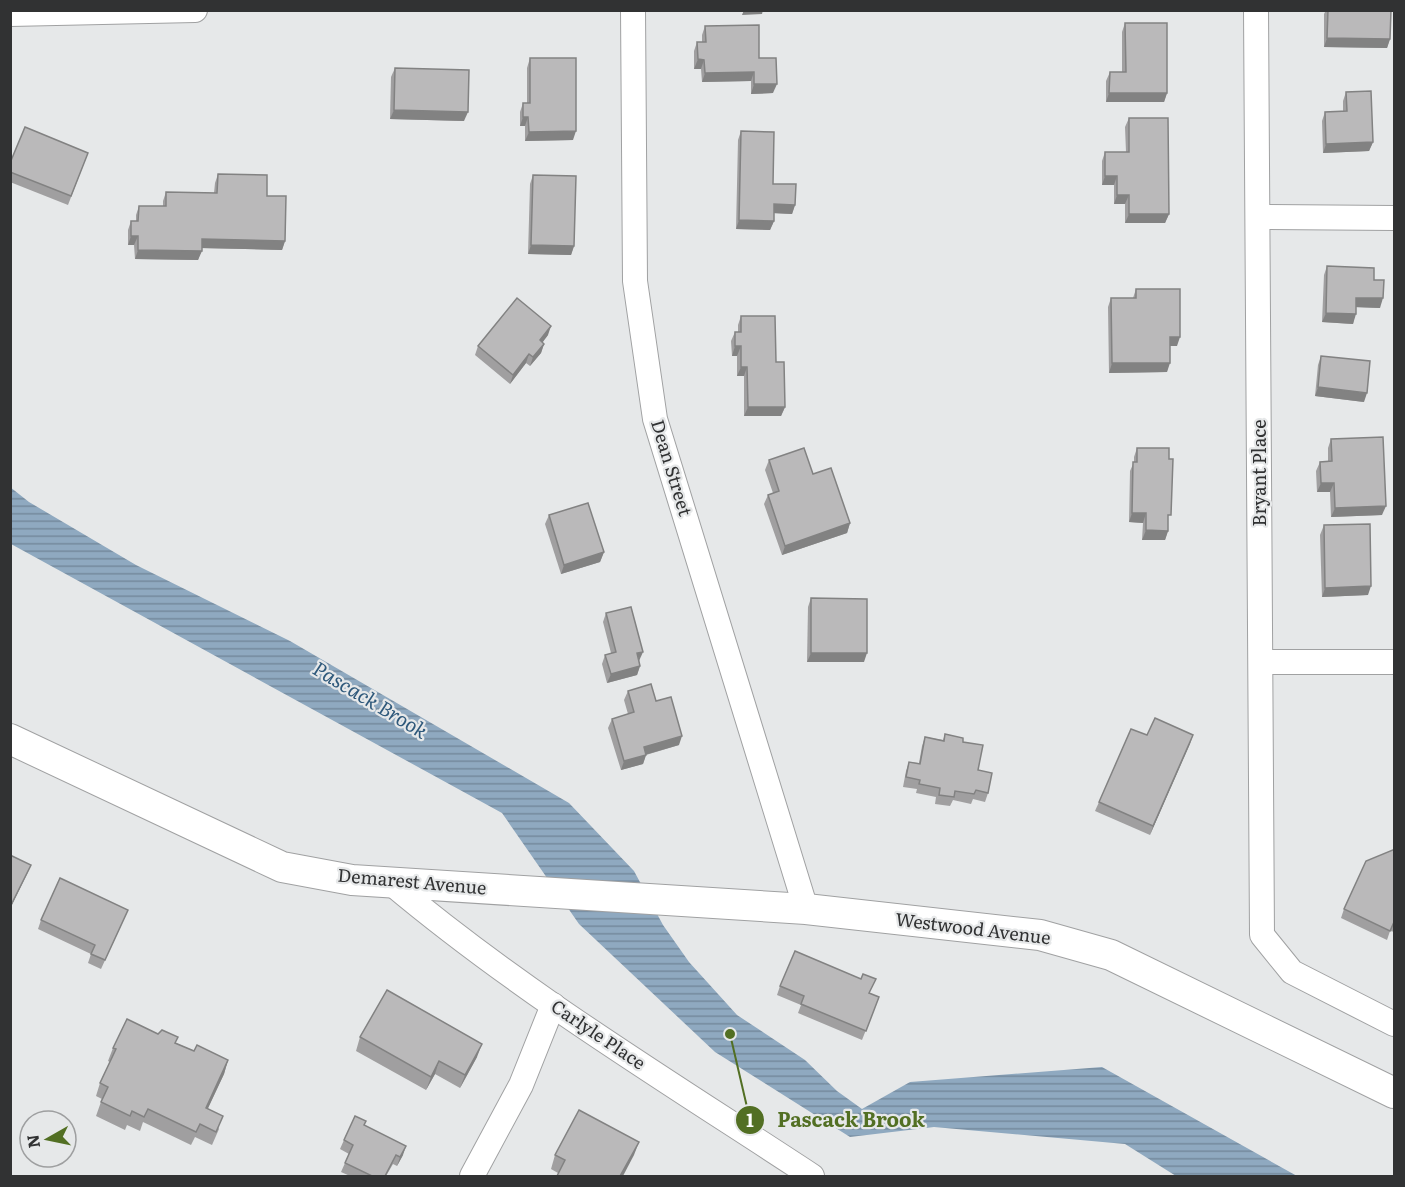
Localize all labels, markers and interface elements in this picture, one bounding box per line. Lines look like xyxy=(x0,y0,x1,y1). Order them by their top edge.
street label: Dean Street xyxy=(645,416,700,520)
street label: Bryant Place xyxy=(1245,420,1272,526)
water label: Pascack Brook xyxy=(308,652,434,744)
street label: Demarest Avenue xyxy=(337,861,488,900)
street label: Westwood Avenue xyxy=(894,905,1052,950)
street label: Carlyle Place xyxy=(546,992,651,1075)
callout: Pascack Brook xyxy=(735,1101,937,1139)
text: Pascack Brook xyxy=(777,1103,925,1133)
text: 1 xyxy=(746,1106,754,1133)
north arrow xyxy=(18,1109,78,1169)
text: N xyxy=(19,1133,45,1150)

